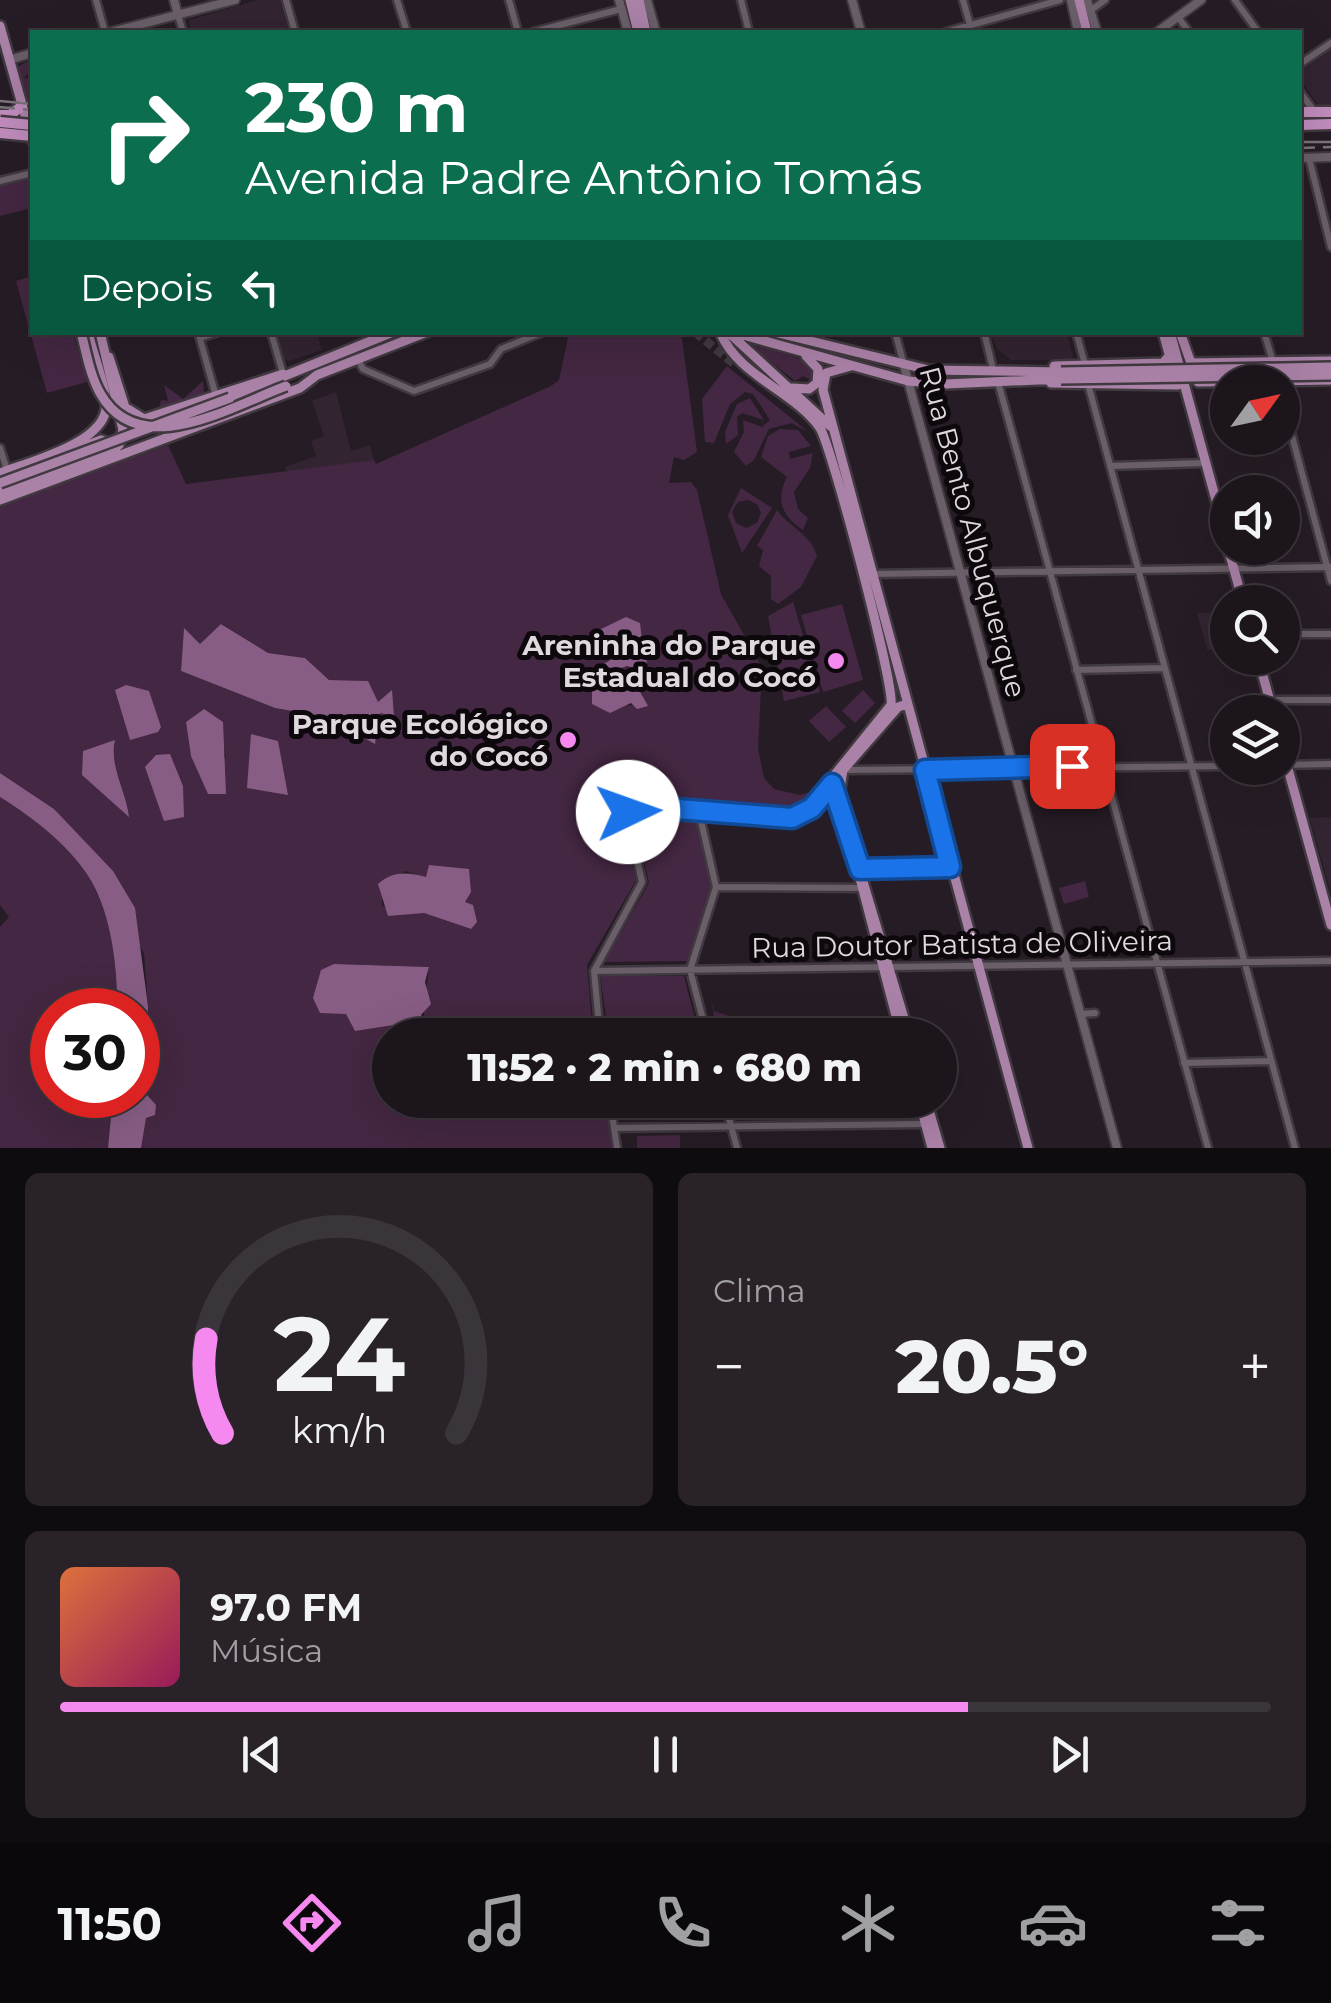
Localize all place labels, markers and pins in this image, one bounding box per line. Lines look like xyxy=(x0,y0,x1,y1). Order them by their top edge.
place label: Areninha do Parque Estadual do Cocó xyxy=(521,628,816,694)
marker: Areninha do Parque Estadual do Cocó xyxy=(825,650,847,672)
place label: Parque Ecológico do Cocó xyxy=(292,707,548,773)
pin xyxy=(1030,724,1115,809)
marker: Parque Ecológico do Cocó xyxy=(557,729,579,751)

